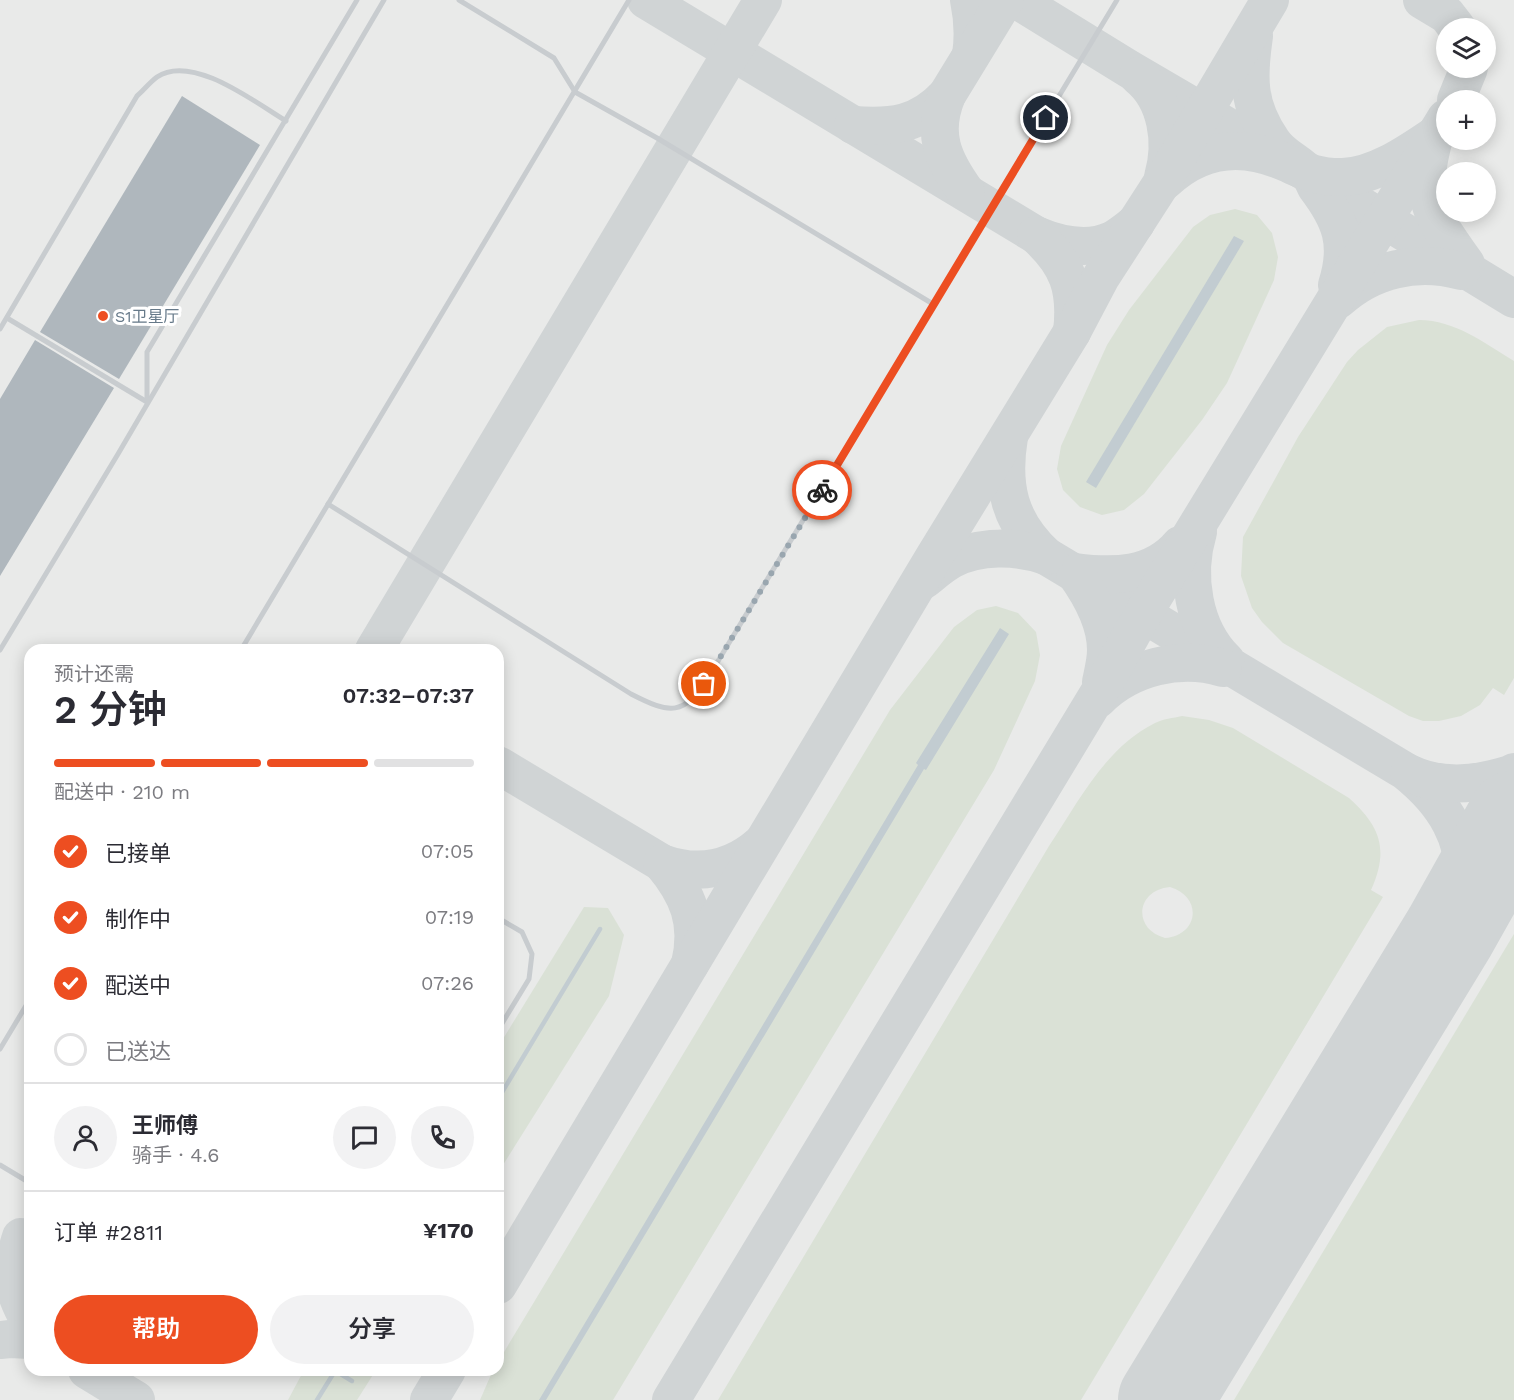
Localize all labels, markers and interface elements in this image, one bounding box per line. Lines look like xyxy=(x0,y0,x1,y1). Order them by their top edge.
map controls xyxy=(1436,18,1496,222)
button: layers xyxy=(1436,18,1496,78)
button: + xyxy=(1436,90,1496,150)
pin xyxy=(1020,92,1071,143)
icon: home xyxy=(1029,101,1062,134)
button: − xyxy=(1436,162,1496,222)
place label: S1卫星厅 xyxy=(115,307,180,326)
marker: S1卫星厅 xyxy=(96,309,110,323)
courier xyxy=(792,460,852,520)
icon: bike xyxy=(806,474,839,507)
pin xyxy=(678,658,729,709)
text: 预计还需 xyxy=(54,662,134,686)
icon: bag xyxy=(687,667,720,700)
text: 07:32–07:37 xyxy=(342,683,474,708)
text: 2 分钟 xyxy=(54,687,167,732)
text: 配送中 · 210 m xyxy=(54,780,190,804)
icon: check xyxy=(54,835,87,868)
text: 07:05 xyxy=(421,839,474,863)
text: 已接单 xyxy=(105,841,171,866)
icon: check xyxy=(54,901,87,934)
text: 07:19 xyxy=(425,905,474,929)
text: 制作中 xyxy=(105,907,171,932)
icon: check xyxy=(54,967,87,1000)
text: 07:26 xyxy=(421,971,474,995)
text: 配送中 xyxy=(105,973,171,998)
text: 已送达 xyxy=(105,1039,171,1064)
button: person xyxy=(54,1106,117,1169)
button: chat xyxy=(333,1106,396,1169)
button: phone xyxy=(411,1106,474,1169)
text: 王师傅 xyxy=(132,1113,198,1138)
text: 骑手 · 4.6 xyxy=(132,1143,219,1167)
text: ¥170 xyxy=(423,1218,474,1243)
text: 订单 #2811 xyxy=(54,1220,163,1245)
button: 帮助 xyxy=(54,1295,258,1364)
button: 分享 xyxy=(270,1295,474,1364)

